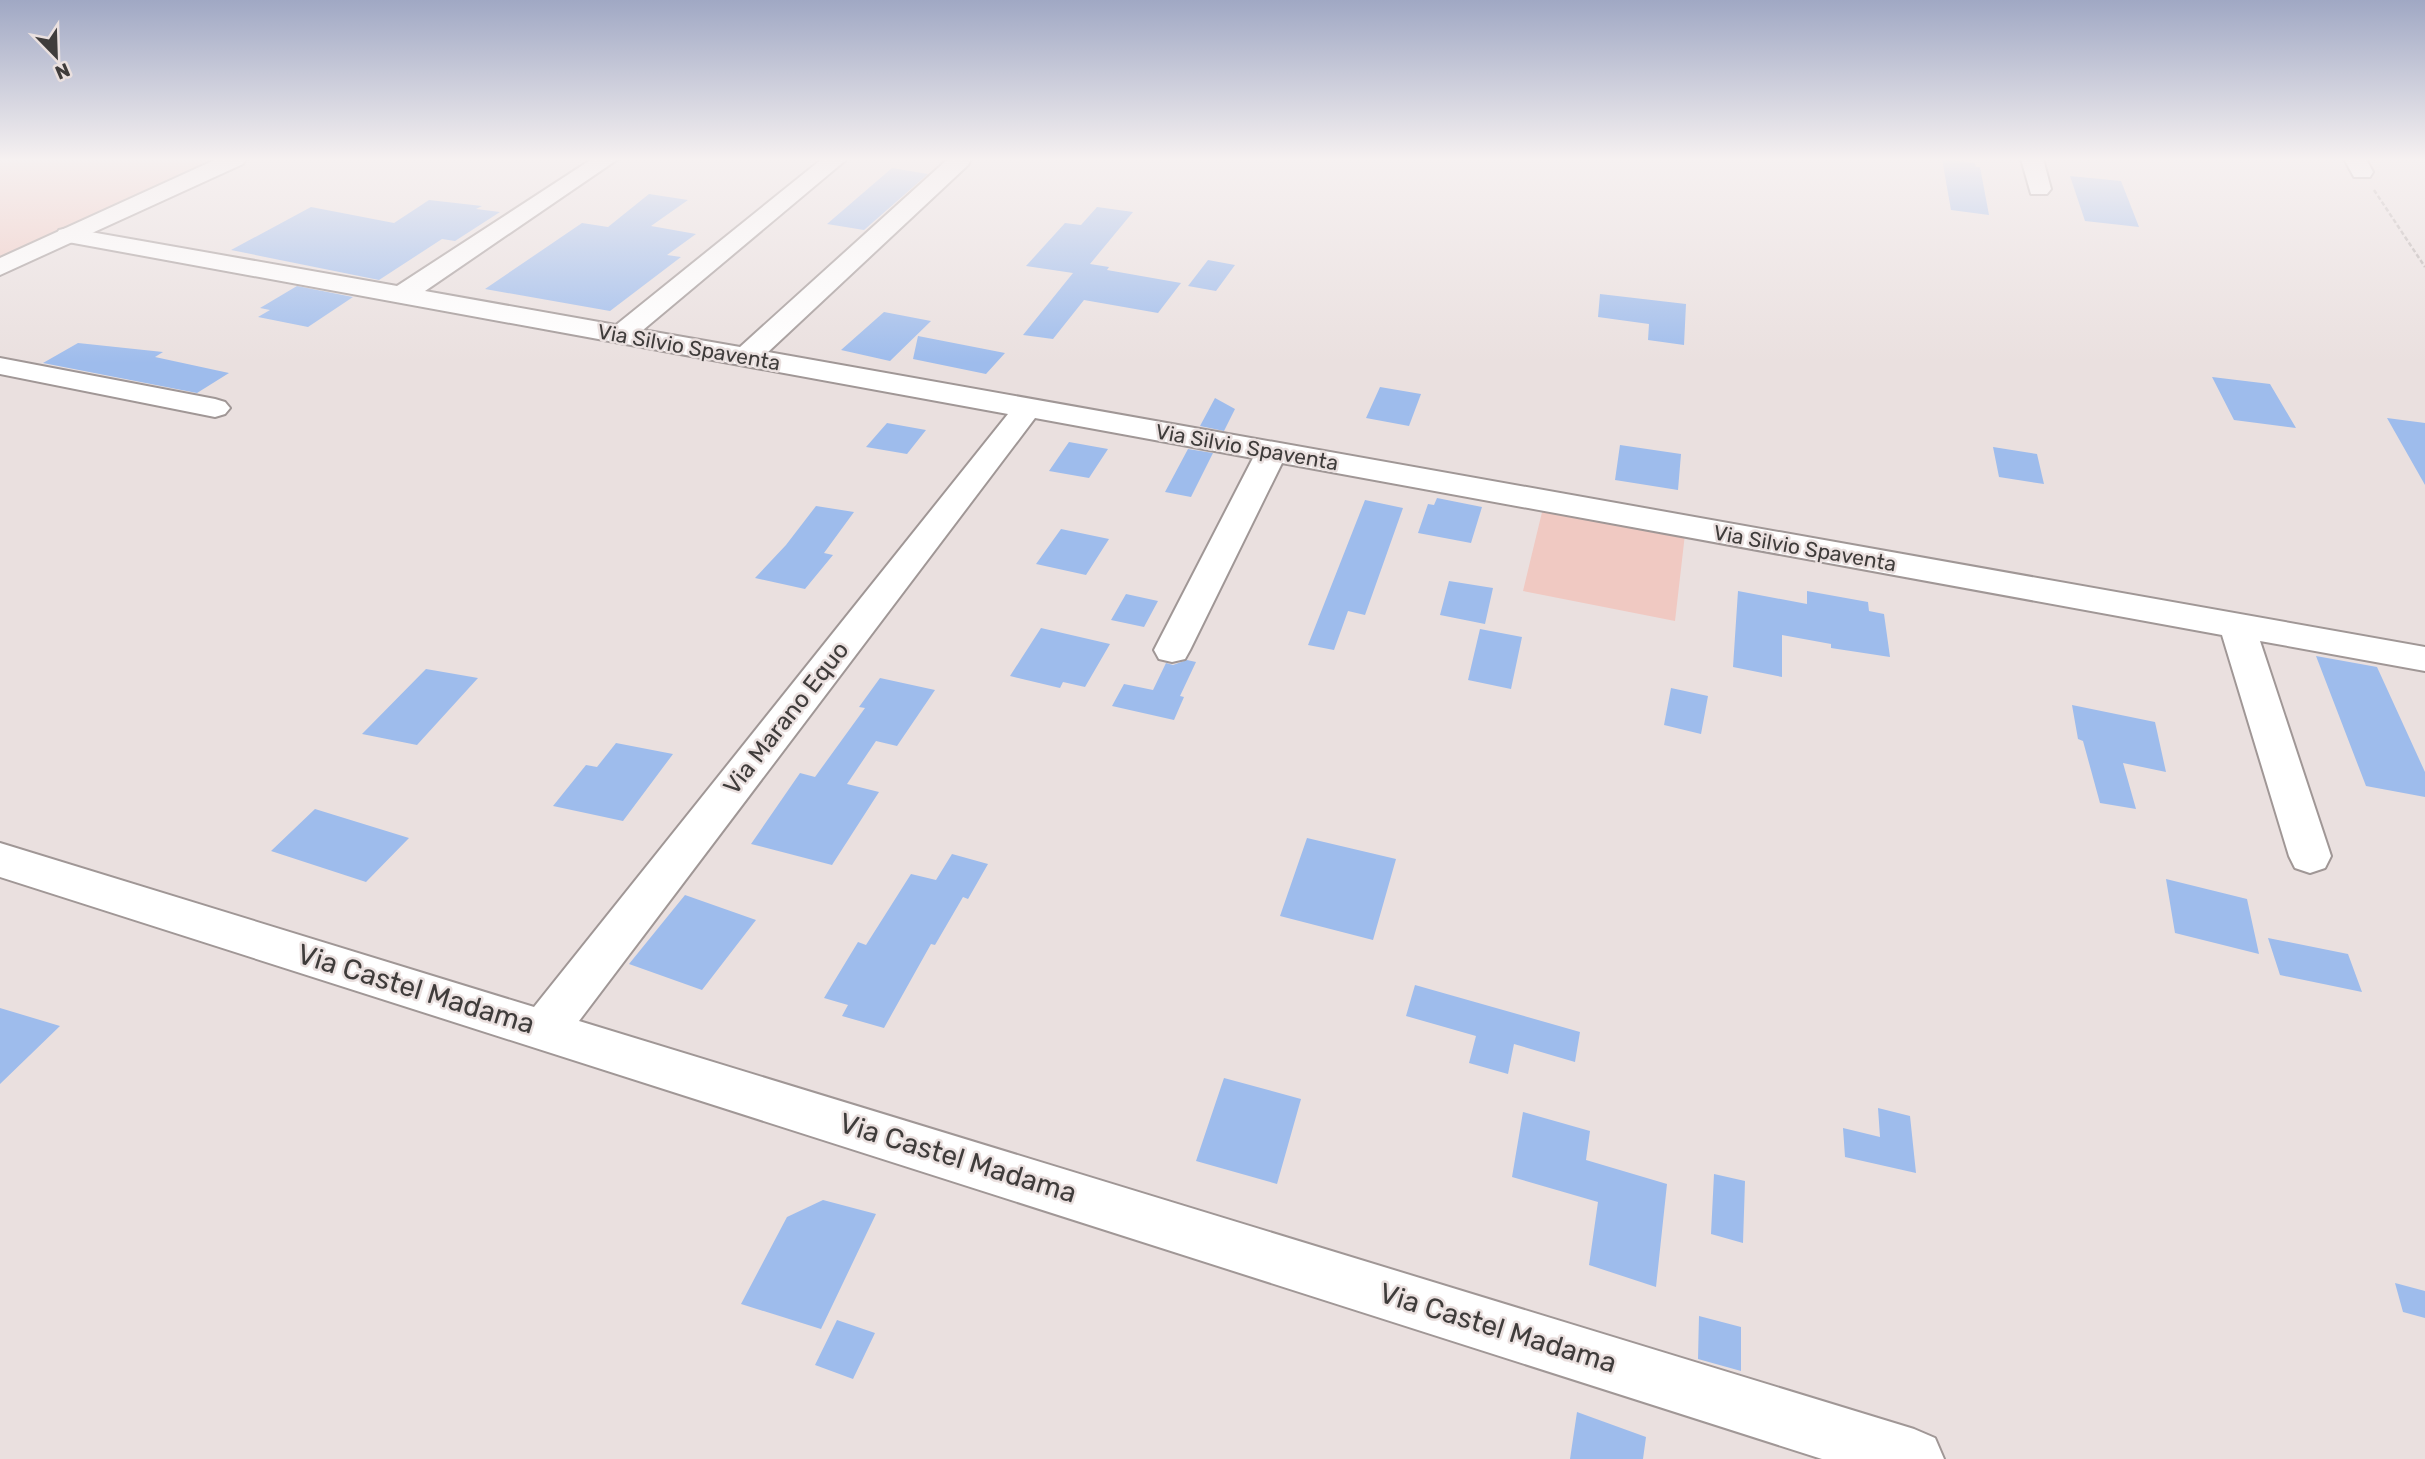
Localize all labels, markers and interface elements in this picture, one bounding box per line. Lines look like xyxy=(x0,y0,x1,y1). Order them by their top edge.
north arrow xyxy=(21,21,91,91)
text: N xyxy=(52,58,73,84)
street label: Via Silvio Spaventa xyxy=(596,319,782,375)
street label: Via Silvio Spaventa xyxy=(1154,419,1340,475)
street label: Via Silvio Spaventa xyxy=(1712,520,1898,576)
street label: Via Marano Equo xyxy=(718,636,854,800)
street label: Via Castel Madama xyxy=(293,937,539,1041)
street label: Via Castel Madama xyxy=(835,1106,1081,1210)
street label: Via Castel Madama xyxy=(1375,1276,1621,1380)

